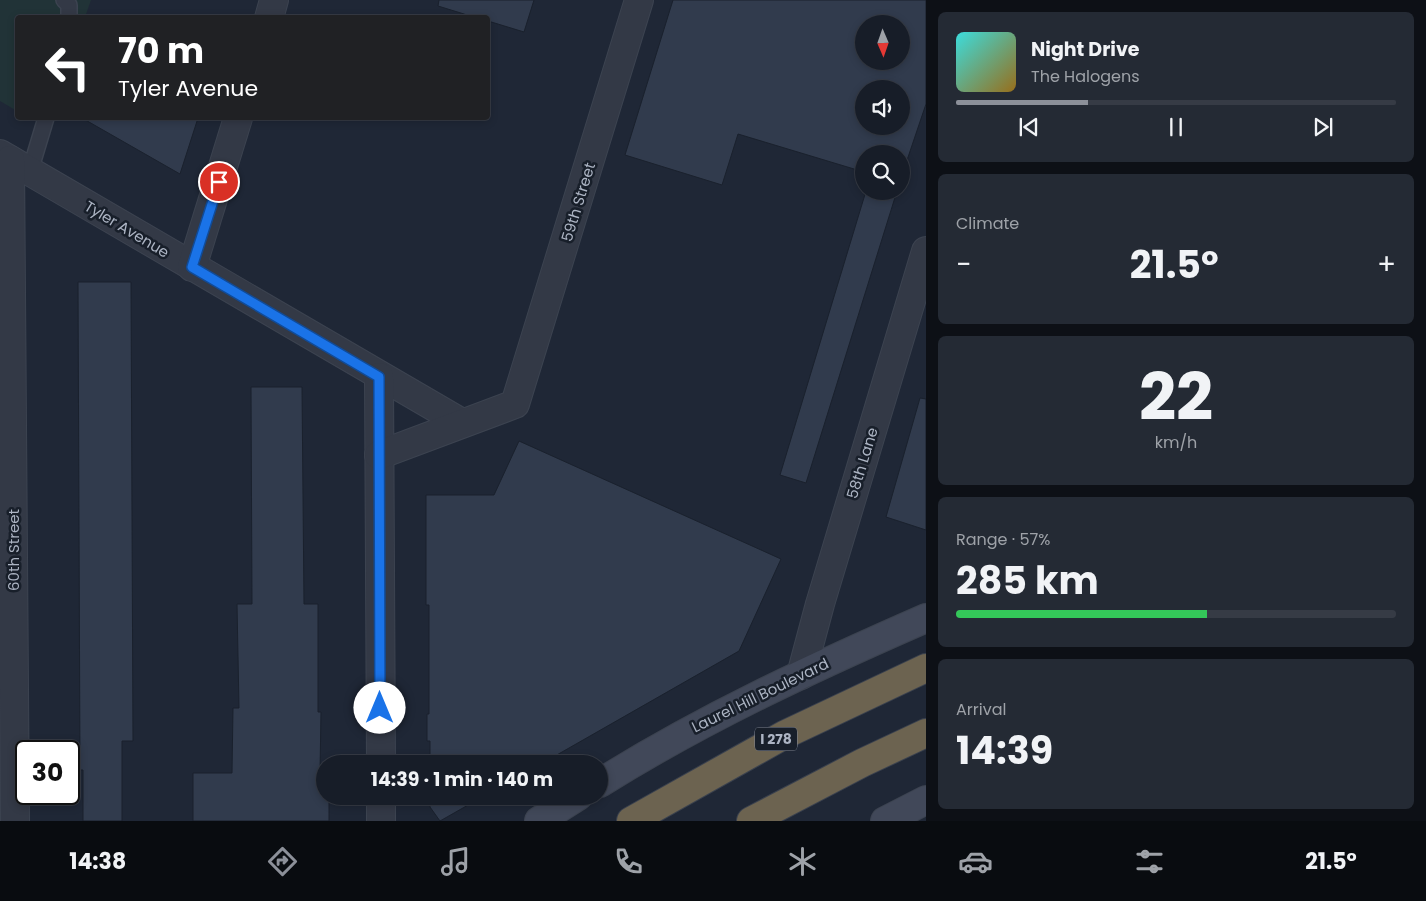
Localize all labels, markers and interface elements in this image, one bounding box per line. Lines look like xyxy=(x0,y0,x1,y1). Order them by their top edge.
north arrow xyxy=(855,15,910,70)
map controls xyxy=(855,15,910,200)
text: 70 m xyxy=(118,26,204,75)
icon: left xyxy=(35,35,100,100)
text: Night Drive xyxy=(1031,36,1140,63)
text: The Halogens xyxy=(1031,65,1139,88)
text: Tyler Avenue xyxy=(118,73,258,104)
button: sound xyxy=(855,80,910,135)
icon: previous xyxy=(1015,113,1043,141)
icon: pause xyxy=(1162,113,1190,141)
icon: next xyxy=(1309,113,1337,141)
button: search xyxy=(855,145,910,200)
street label: 59th Street xyxy=(556,160,600,244)
pin xyxy=(198,161,240,203)
icon: arrive xyxy=(205,168,233,196)
street label: Tyler Avenue xyxy=(81,195,173,263)
text: Climate xyxy=(956,212,1019,235)
text: 21.5° xyxy=(1130,238,1219,291)
text: − xyxy=(956,245,971,284)
text: + xyxy=(1377,245,1396,284)
text: 22 xyxy=(1139,352,1213,443)
street label: 58th Lane xyxy=(841,425,883,501)
text: km/h xyxy=(1155,431,1197,454)
street label: 60th Street xyxy=(3,509,24,591)
text: Range · 57% xyxy=(956,528,1050,551)
text: 285 km xyxy=(956,554,1099,607)
street label: Laurel Hill Boulevard xyxy=(688,653,832,737)
position arrow xyxy=(353,681,405,733)
text: Arrival xyxy=(956,698,1006,721)
text: 14:39 xyxy=(956,724,1053,777)
road number: I 278 xyxy=(755,728,797,751)
speed limit sign: 30 xyxy=(15,740,80,805)
text: 14:39 · 1 min · 140 m xyxy=(371,766,553,793)
icon: directions xyxy=(265,844,300,879)
icon: music xyxy=(438,844,473,879)
icon: phone xyxy=(611,844,646,879)
icon: climate xyxy=(785,844,820,879)
icon: car xyxy=(958,844,993,879)
icon: filters xyxy=(1132,844,1167,879)
text: 14:38 xyxy=(69,846,126,877)
text: 21.5° xyxy=(1305,846,1357,877)

